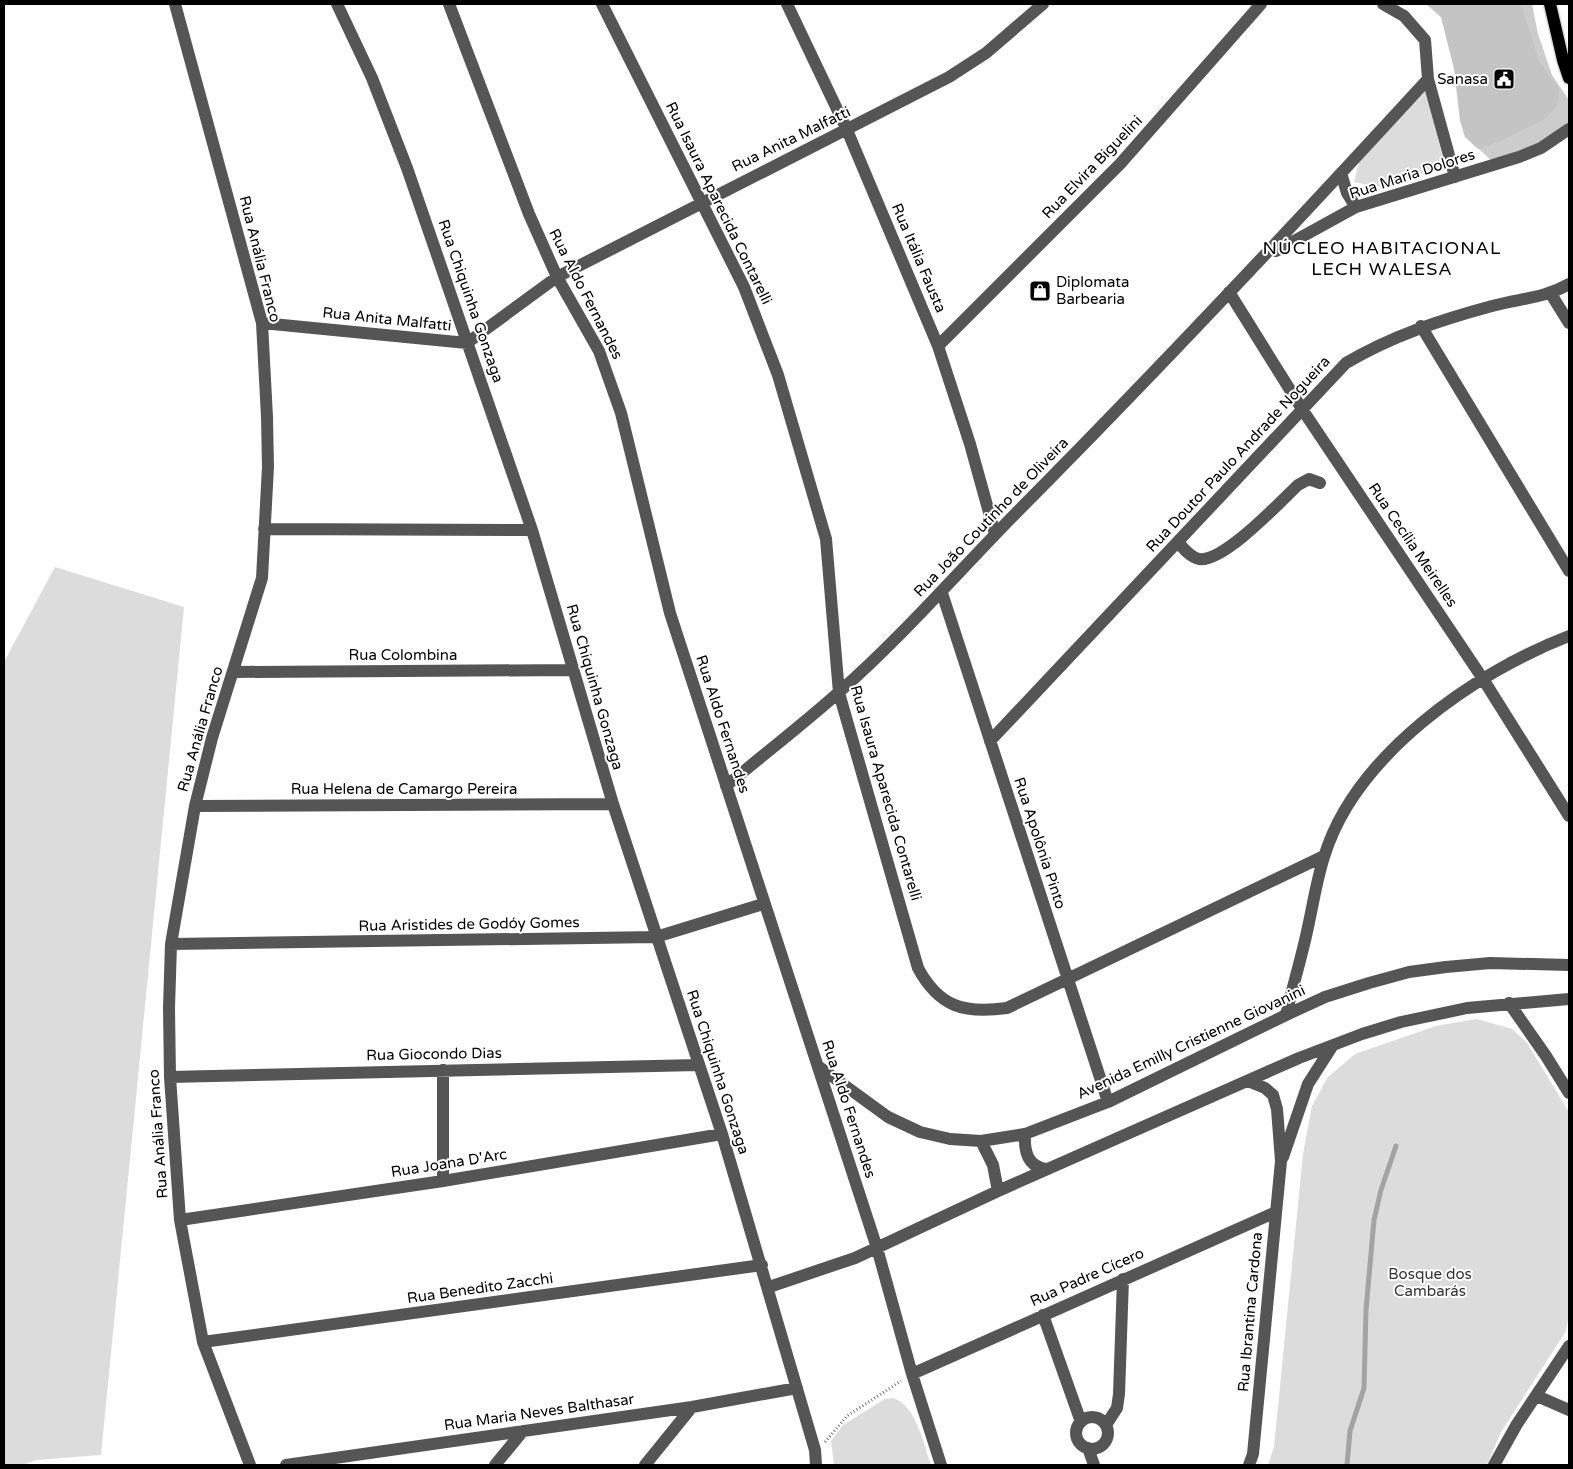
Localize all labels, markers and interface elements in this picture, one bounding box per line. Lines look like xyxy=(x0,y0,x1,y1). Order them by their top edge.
public building icon: Sanasa xyxy=(1492,67,1516,91)
place label: Sanasa xyxy=(1437,70,1488,88)
street label: Rua Isaura Aparecida Contarelli xyxy=(662,99,776,307)
street label: Rua Anita Malfatti xyxy=(729,102,853,176)
street label: Rua Elvira Biguelini xyxy=(1038,112,1146,222)
street label: Rua Maria Dolores xyxy=(1347,145,1477,203)
street label: Rua Anália Franco xyxy=(236,194,284,324)
street label: Rua Itália Fausta xyxy=(888,201,950,315)
street label: Rua Chiquinha Gonzaga xyxy=(435,217,507,385)
street label: Rua Aldo Fernandes xyxy=(545,226,627,362)
district label: NÚCLEO HABITACIONAL LECH WALESA xyxy=(1263,237,1501,280)
place label: Diplomata Barbearia xyxy=(1056,273,1129,308)
shop icon: Diplomata Barbearia xyxy=(1028,279,1052,303)
street label: Rua Anita Malfatti xyxy=(322,303,452,335)
street label: Rua Doutor Paulo Andrade Nogueira xyxy=(1142,352,1334,556)
street label: Rua João Coutinho de Oliveira xyxy=(910,434,1072,600)
street label: Rua Cecília Meirelles xyxy=(1365,479,1461,611)
street label: Rua Chiquinha Gonzaga xyxy=(563,602,627,772)
street label: Rua Colombina xyxy=(349,646,457,664)
street label: Rua Aldo Fernandes xyxy=(692,653,754,795)
street label: Rua Anália Franco xyxy=(173,664,227,794)
street label: Rua Isaura Aparecida Contarelli xyxy=(847,683,925,903)
street label: Rua Apolônia Pinto xyxy=(1010,775,1070,911)
street label: Rua Helena de Camargo Pereira xyxy=(291,780,517,798)
street label: Rua Aristides de Godóy Gomes xyxy=(358,913,580,935)
street label: Avenida Emilly Cristienne Giovanini xyxy=(1074,981,1308,1103)
street label: Rua Chiquinha Gonzaga xyxy=(683,988,753,1156)
street label: Rua Aldo Fernandes xyxy=(818,1038,880,1180)
street label: Rua Giocondo Dias xyxy=(366,1044,502,1064)
street label: Rua Anália Franco xyxy=(144,1069,172,1199)
street label: Rua Joana D'Arc xyxy=(390,1145,508,1181)
street label: Rua Ibrantina Cardona xyxy=(1234,1231,1266,1393)
street label: Rua Padre Cícero xyxy=(1027,1244,1147,1310)
park label: Bosque dos Cambarás xyxy=(1388,1265,1472,1300)
street label: Rua Benedito Zacchi xyxy=(406,1269,554,1307)
street label: Rua Maria Neves Balthasar xyxy=(443,1390,635,1434)

